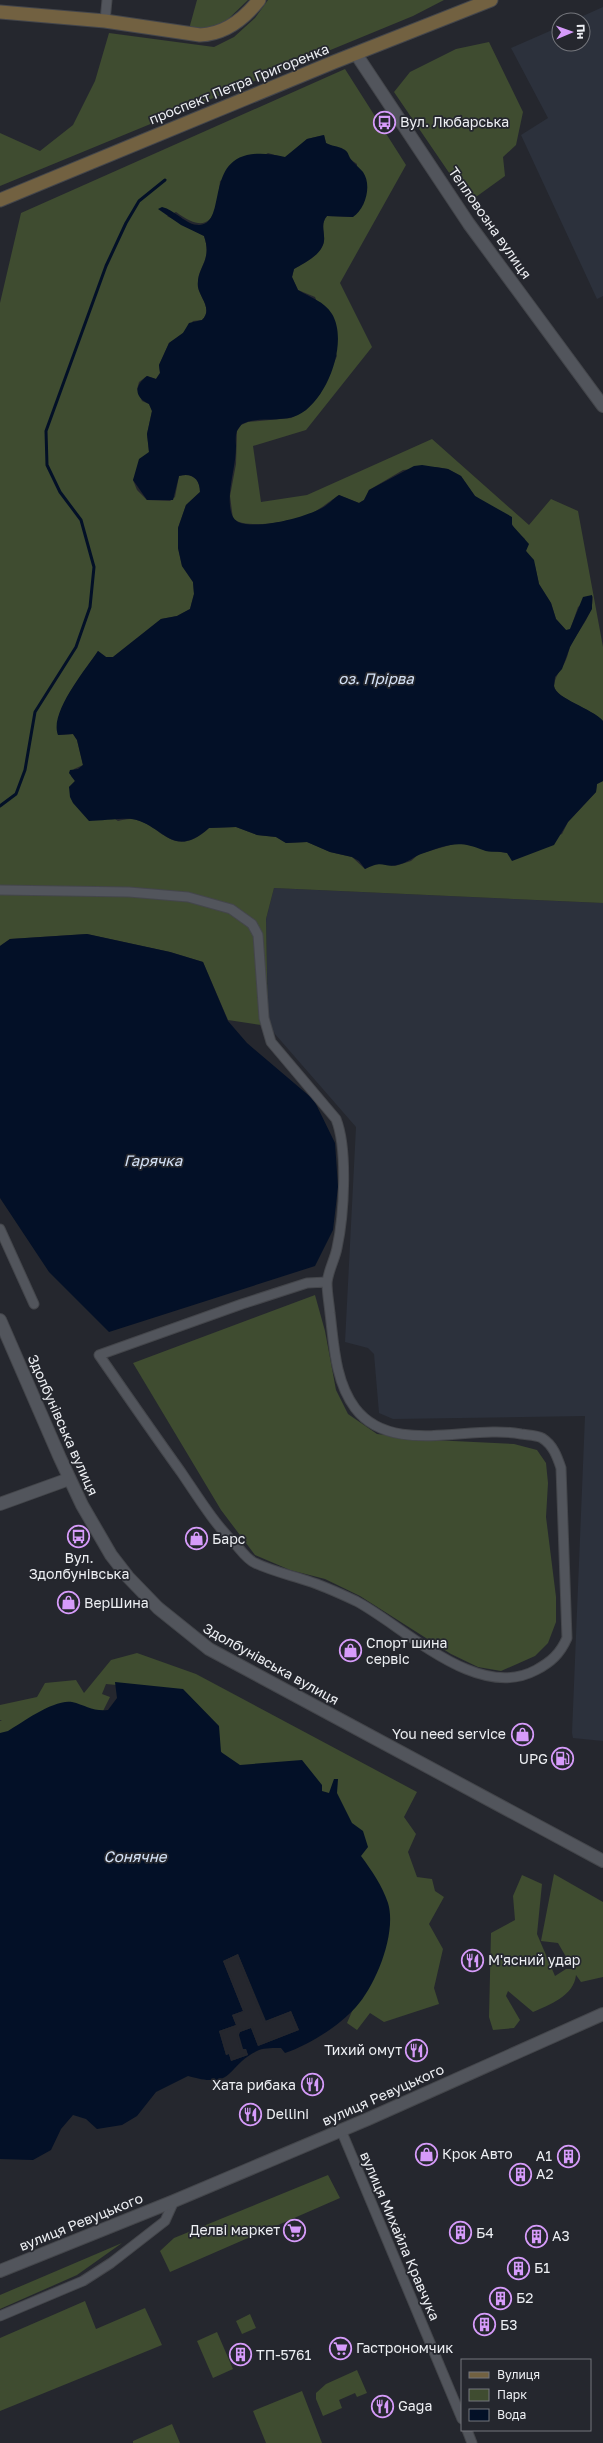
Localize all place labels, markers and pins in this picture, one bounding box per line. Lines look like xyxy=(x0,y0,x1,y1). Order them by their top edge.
bus stop icon: Вул. Любарська xyxy=(371,109,397,135)
place label: Вул. Любарська xyxy=(400,113,509,130)
bus stop icon: Вул. Здолбунівська xyxy=(66,1523,92,1549)
shop icon: Барс xyxy=(183,1526,209,1552)
place label: Барс xyxy=(212,1530,246,1547)
place label: Вул. Здолбунівська xyxy=(29,1549,129,1582)
shop icon: ВерШина xyxy=(56,1590,82,1616)
place label: ВерШина xyxy=(84,1594,149,1611)
place label: Спорт шина сервіс xyxy=(366,1634,447,1667)
shop icon: Спорт шина сервіс xyxy=(337,1638,363,1664)
shop icon: You need service xyxy=(509,1721,535,1747)
place label: You need service xyxy=(392,1725,506,1742)
fuel station icon: UPG xyxy=(550,1746,576,1772)
place label: UPG xyxy=(519,1750,548,1767)
restaurant icon: М'ясний удар xyxy=(460,1947,486,1973)
place label: М'ясний удар xyxy=(488,1951,580,1968)
restaurant icon: Тихий омут xyxy=(404,2037,430,2063)
place label: Тихий омут xyxy=(324,2041,402,2058)
restaurant icon: Хата рибака xyxy=(299,2072,325,2098)
place label: Хата рибака xyxy=(212,2076,296,2093)
restaurant icon: Dellini xyxy=(238,2101,264,2127)
place label: Dellini xyxy=(266,2105,309,2122)
shop icon: Крок Авто xyxy=(413,2141,439,2167)
building icon: А1 xyxy=(555,2143,581,2169)
place label: Крок Авто xyxy=(442,2145,513,2162)
place label: А1 xyxy=(536,2147,552,2164)
building icon: А2 xyxy=(508,2161,534,2187)
place label: А2 xyxy=(536,2165,554,2182)
supermarket icon: Делві маркет xyxy=(282,2217,308,2243)
building icon: Б4 xyxy=(447,2220,473,2246)
place label: Делві маркет xyxy=(189,2221,280,2238)
building icon: А3 xyxy=(524,2223,550,2249)
place label: Б4 xyxy=(476,2224,494,2241)
place label: А3 xyxy=(552,2227,570,2244)
building icon: Б1 xyxy=(505,2255,531,2281)
place label: Б1 xyxy=(534,2259,550,2276)
building icon: Б2 xyxy=(487,2285,513,2311)
place label: Б2 xyxy=(516,2289,533,2306)
building icon: Б3 xyxy=(472,2312,498,2338)
place label: Б3 xyxy=(500,2316,518,2333)
supermarket icon: Гастрономчик xyxy=(327,2335,353,2361)
place label: Гастрономчик xyxy=(356,2339,453,2356)
building icon: ТП-5761 xyxy=(227,2342,253,2368)
place label: ТП-5761 xyxy=(256,2346,312,2363)
restaurant icon: Gaga xyxy=(370,2393,396,2419)
place label: Gaga xyxy=(398,2397,432,2414)

